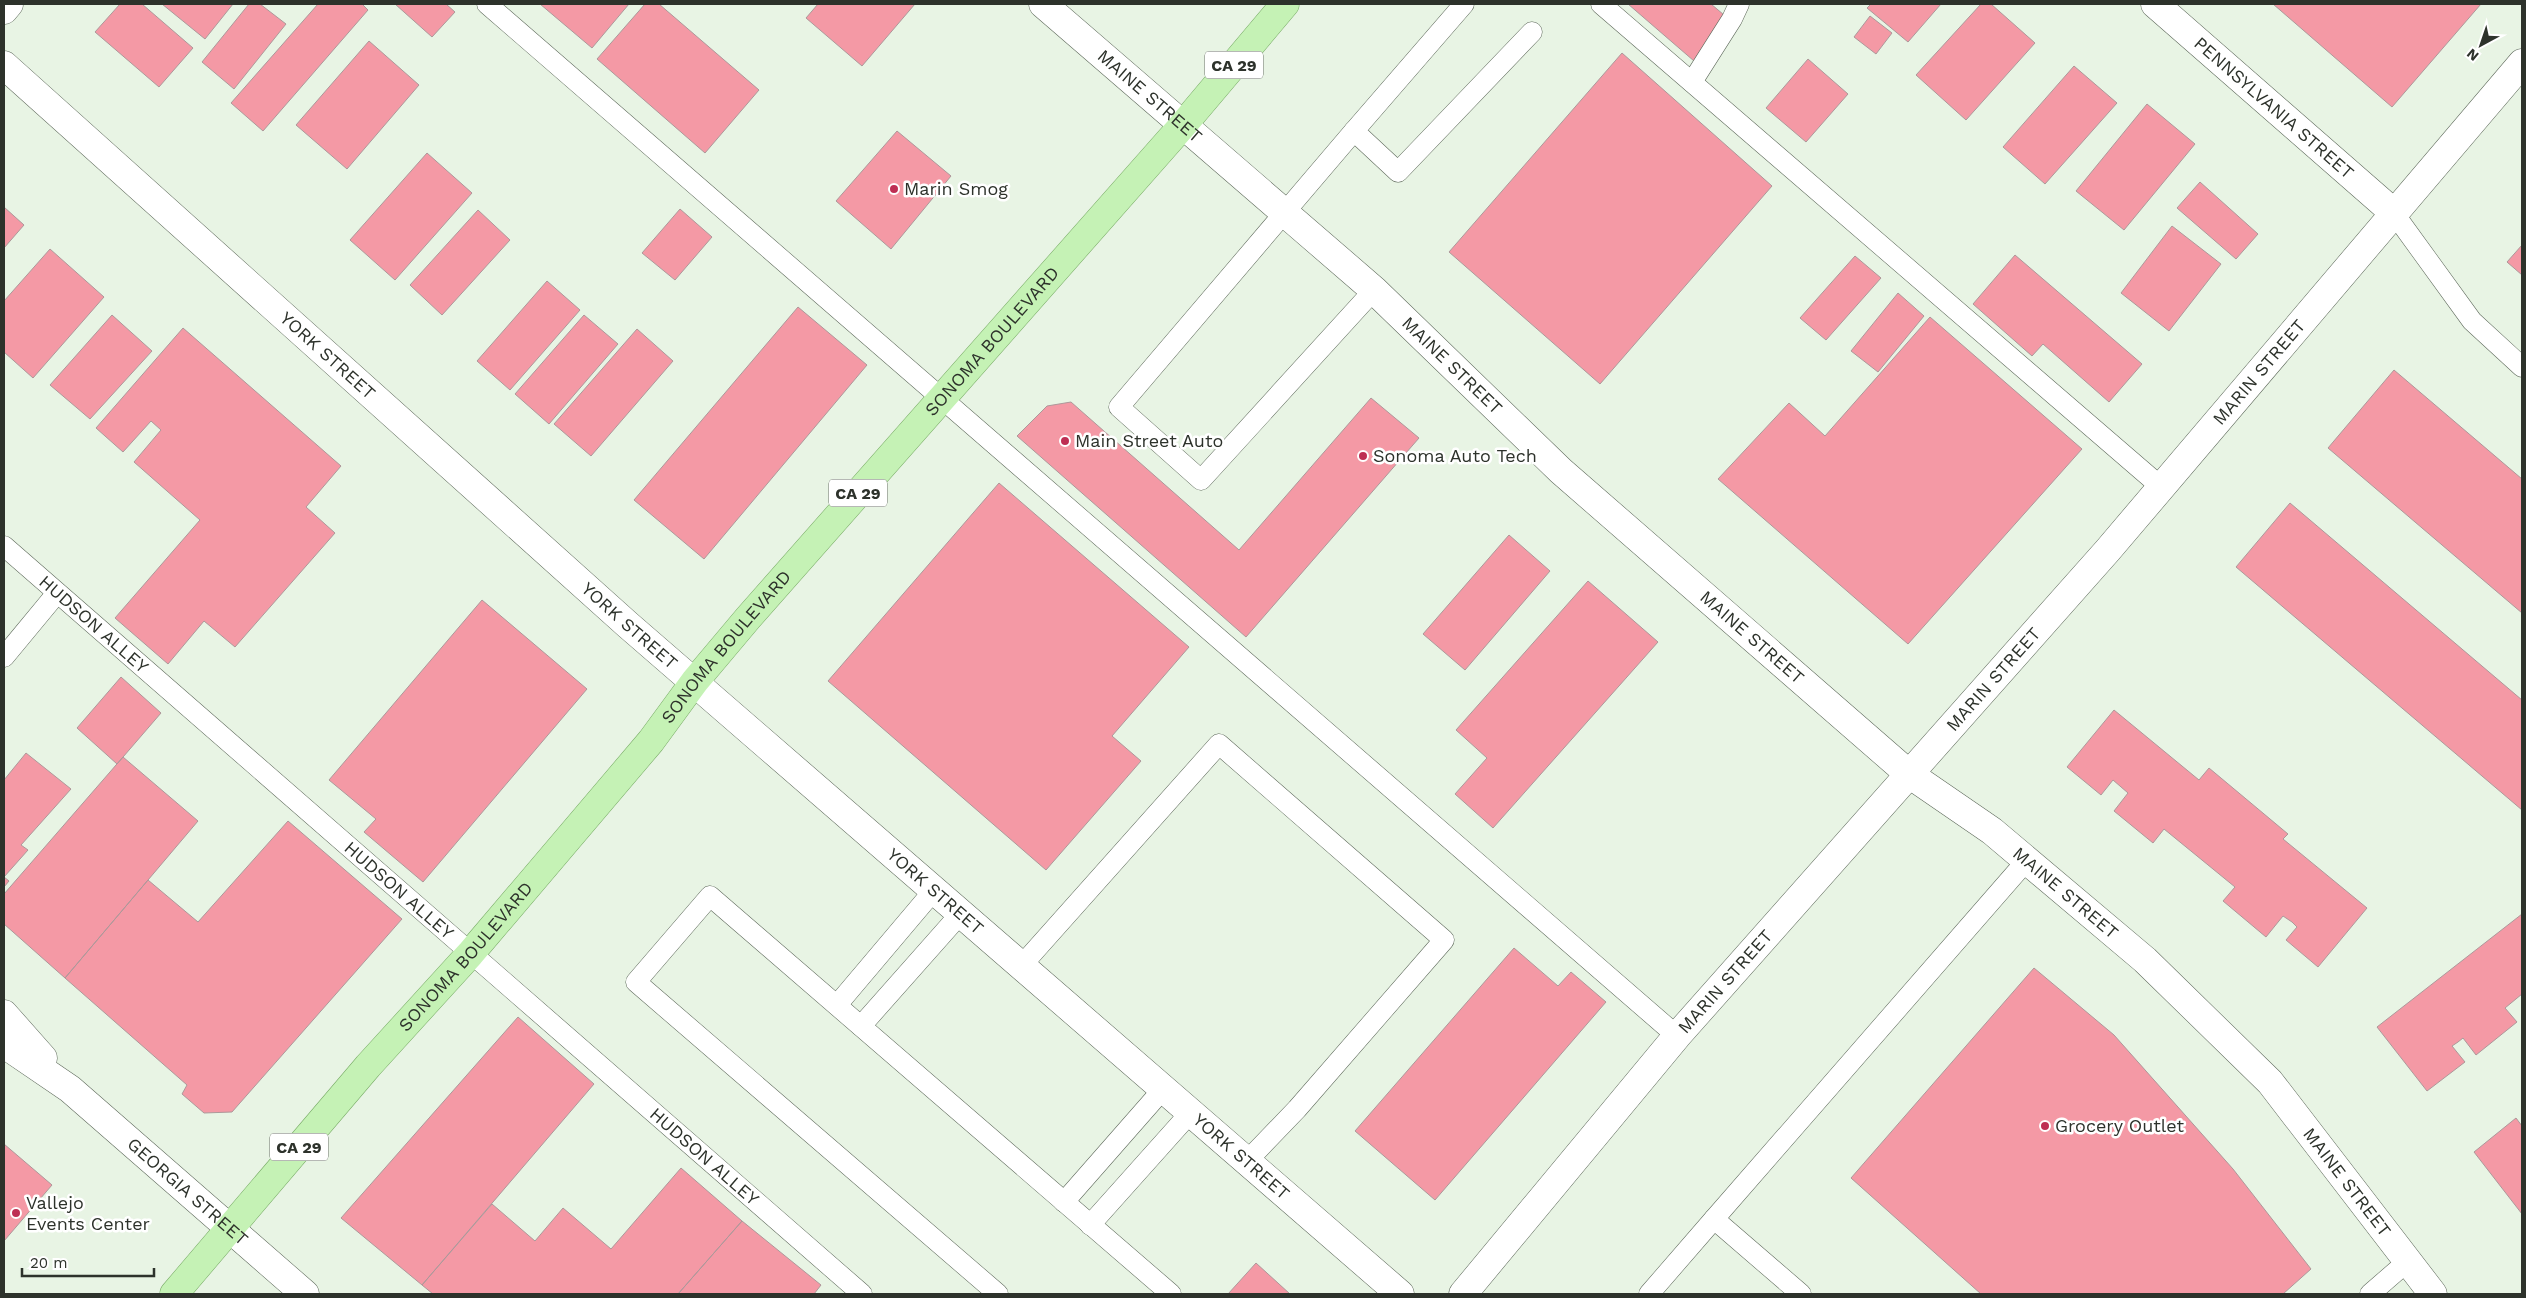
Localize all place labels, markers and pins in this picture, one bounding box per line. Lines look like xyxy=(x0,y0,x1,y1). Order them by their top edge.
place label: Marin Smog xyxy=(904,178,1008,199)
marker: Marin Smog xyxy=(888,183,900,195)
place label: Main Street Auto xyxy=(1075,430,1223,451)
marker: Main Street Auto xyxy=(1059,435,1071,447)
place label: Sonoma Auto Tech xyxy=(1373,445,1537,466)
marker: Sonoma Auto Tech xyxy=(1357,450,1369,462)
place label: Grocery Outlet xyxy=(2055,1115,2184,1136)
marker: Grocery Outlet xyxy=(2039,1120,2051,1132)
place label: Vallejo Events Center xyxy=(26,1192,150,1234)
marker: Vallejo Events Center xyxy=(10,1207,22,1219)

